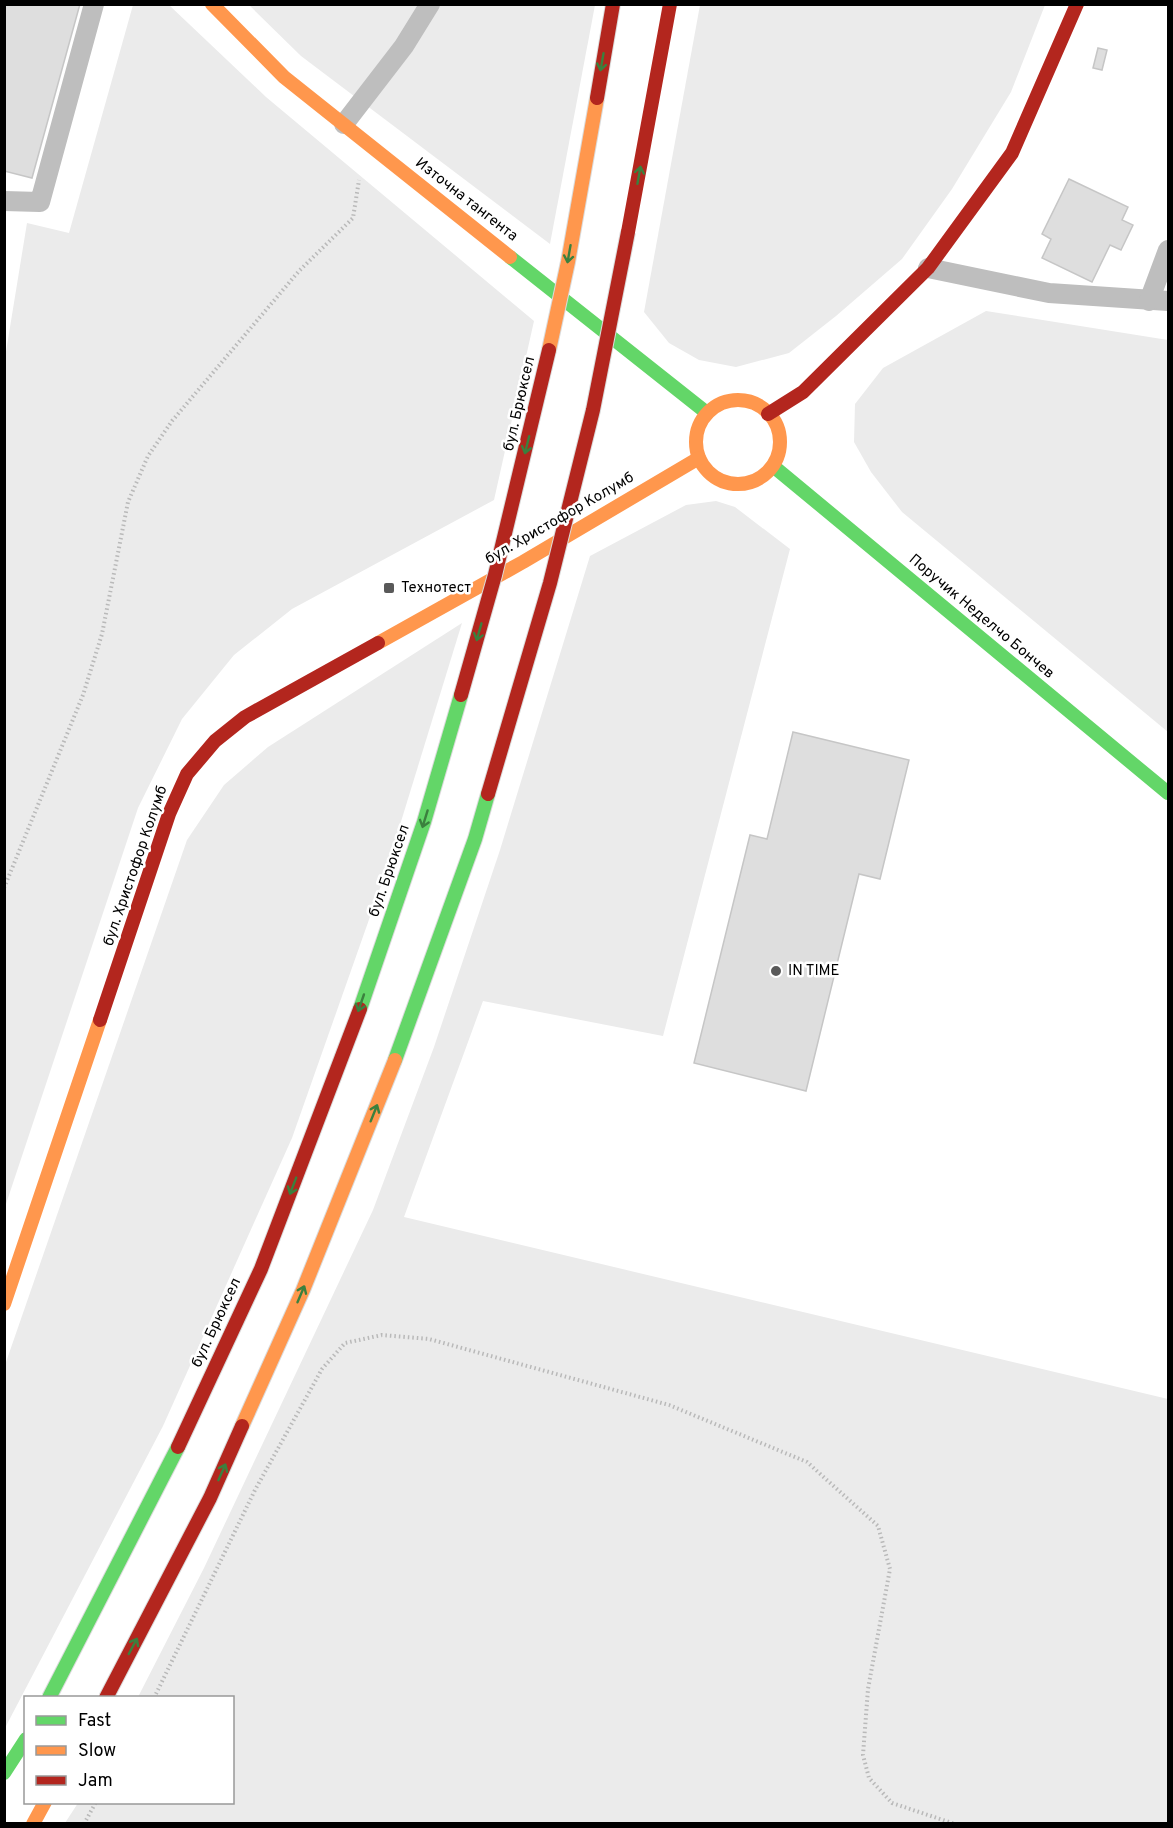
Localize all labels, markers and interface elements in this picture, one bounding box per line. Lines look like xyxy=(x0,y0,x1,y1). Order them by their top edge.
one-way arrow xyxy=(597,52,608,71)
street label: Източна тангента xyxy=(411,154,521,246)
one-way arrow xyxy=(634,166,645,185)
one-way arrow xyxy=(564,244,575,264)
street label: бул. Брюксел xyxy=(500,355,540,453)
one-way arrow xyxy=(521,435,533,454)
street label: бул. Христофор Колумб xyxy=(482,469,638,569)
street label: Поручик Неделчо Бончев xyxy=(904,551,1058,683)
place label: Технотест xyxy=(401,579,471,598)
marker: Технотест xyxy=(382,581,396,595)
one-way arrow xyxy=(473,622,484,641)
street label: бул. Христофор Колумб xyxy=(100,783,172,949)
one-way arrow xyxy=(419,809,430,828)
street label: бул. Брюксел xyxy=(365,822,415,920)
place label: IN TIME xyxy=(788,962,840,981)
marker: IN TIME xyxy=(769,964,783,978)
one-way arrow xyxy=(355,993,366,1012)
one-way arrow xyxy=(369,1104,380,1123)
one-way arrow xyxy=(287,1176,298,1195)
street label: бул. Брюксел xyxy=(188,1275,246,1371)
one-way arrow xyxy=(296,1286,307,1304)
one-way arrow xyxy=(216,1464,228,1482)
one-way arrow xyxy=(128,1637,139,1655)
legend xyxy=(24,1696,234,1804)
text: Fast xyxy=(78,1710,111,1733)
text: Slow xyxy=(78,1740,116,1763)
text: Jam xyxy=(78,1770,113,1793)

